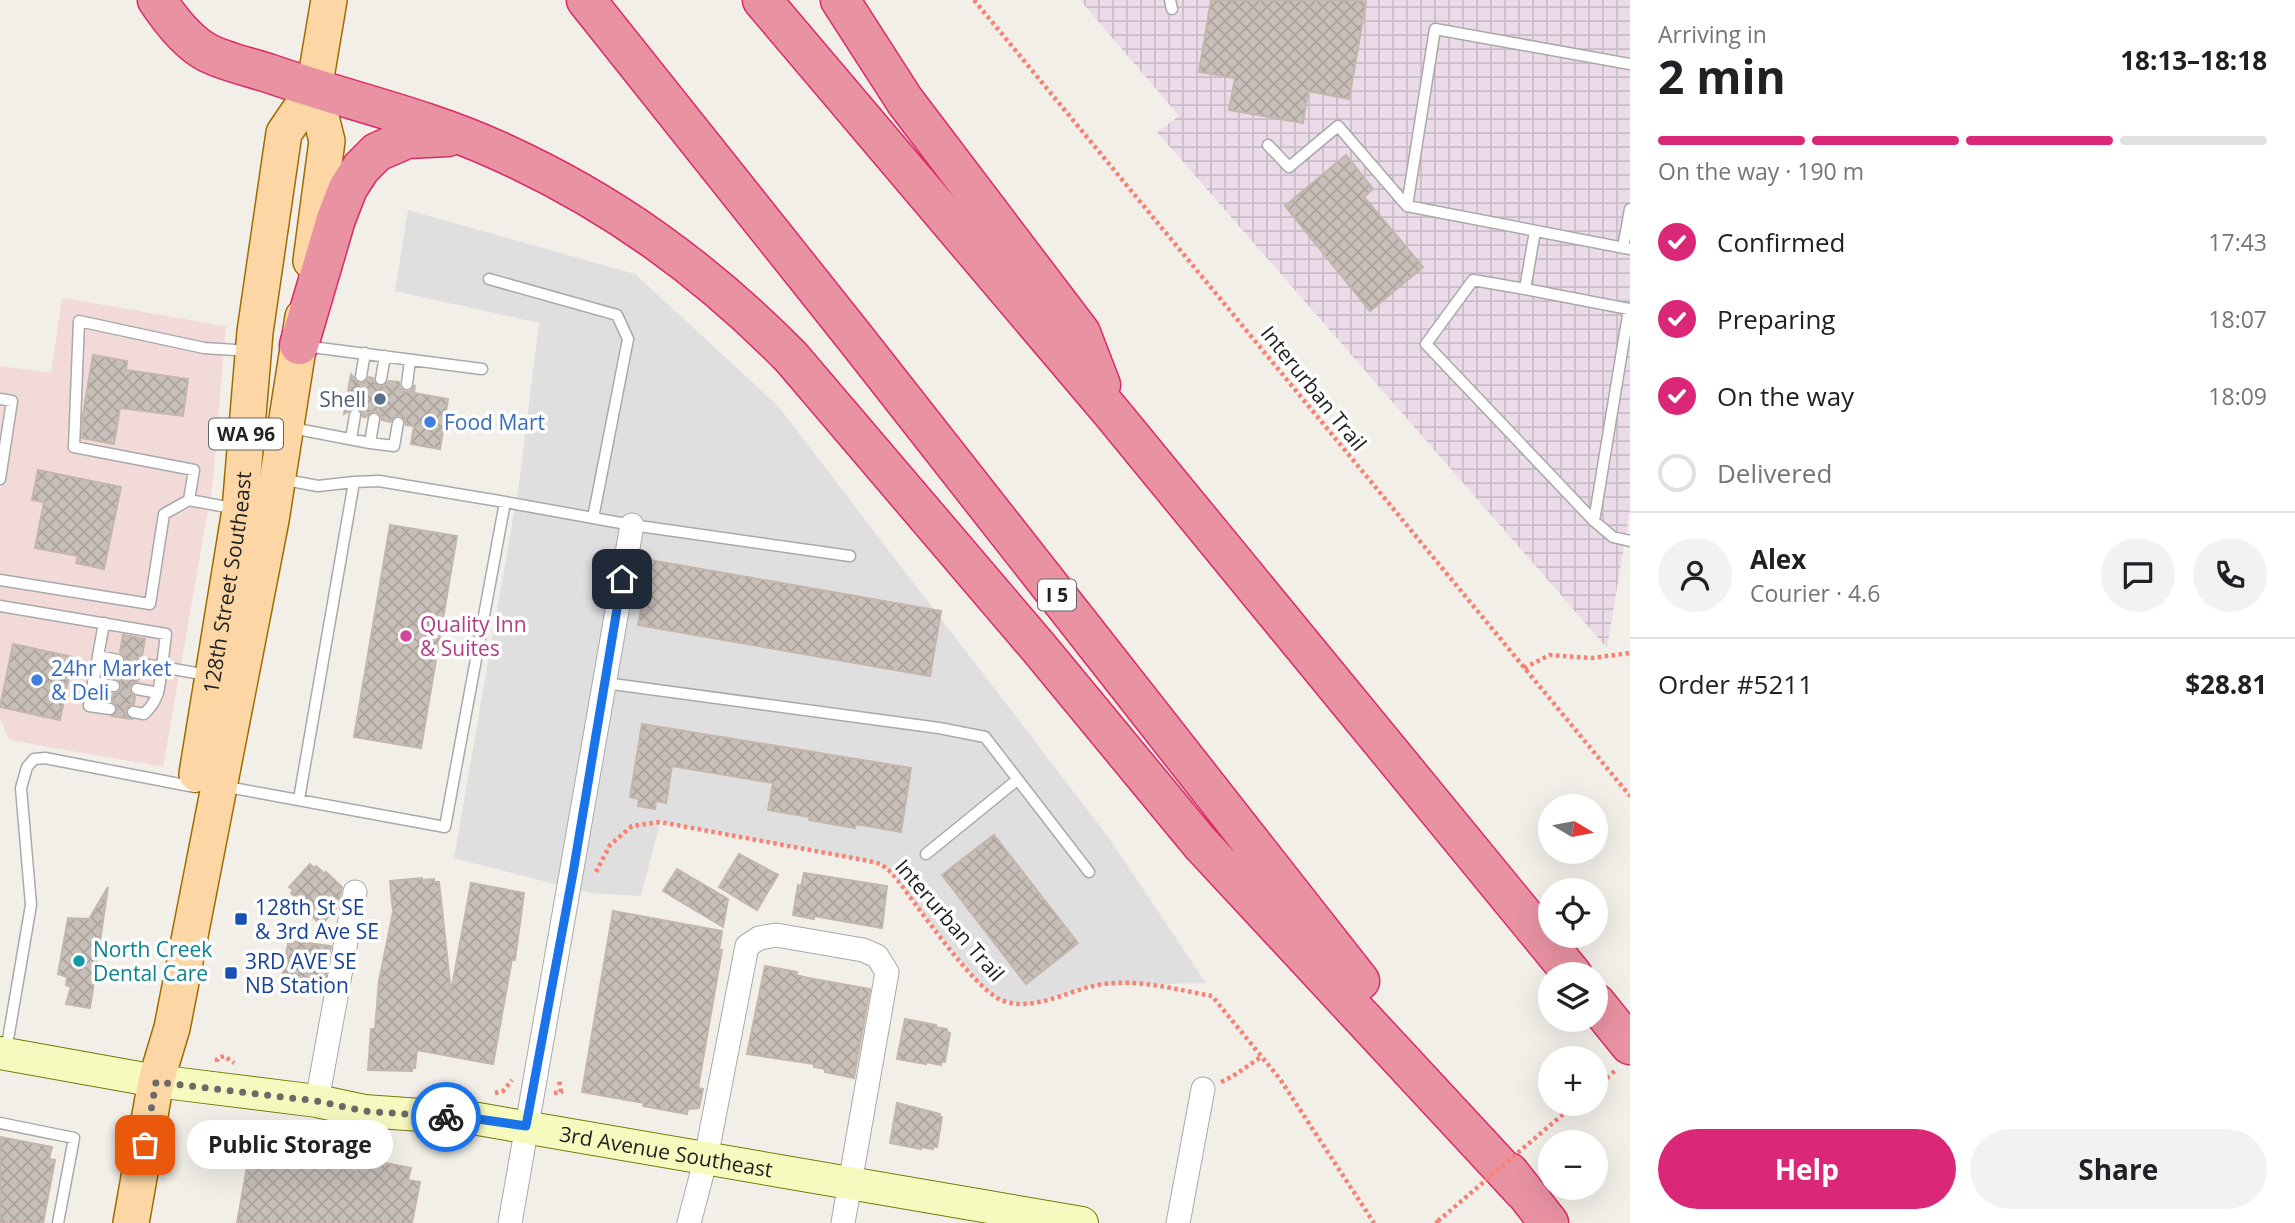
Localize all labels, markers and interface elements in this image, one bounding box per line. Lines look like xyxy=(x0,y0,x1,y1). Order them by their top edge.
text: Arriving in xyxy=(1658,18,1767,50)
text: 18:13–18:18 xyxy=(2120,42,2267,78)
text: 2 min xyxy=(1658,45,1786,107)
text: On the way · 190 m xyxy=(1658,155,1864,187)
icon: check xyxy=(1658,223,1696,261)
text: Confirmed xyxy=(1717,224,1845,260)
text: 17:43 xyxy=(2208,226,2267,258)
icon: check xyxy=(1658,300,1696,338)
text: Preparing xyxy=(1717,301,1835,337)
text: 18:07 xyxy=(2208,303,2267,335)
street label: Interurban Trail xyxy=(1255,320,1373,456)
icon: check xyxy=(1658,377,1696,415)
text: On the way xyxy=(1717,378,1854,414)
text: 18:09 xyxy=(2208,380,2267,412)
place label: Shell xyxy=(319,385,366,413)
marker: Shell xyxy=(372,391,388,407)
place label: Food Mart xyxy=(444,408,545,436)
marker: Food Mart xyxy=(422,414,438,430)
road number: WA 96 xyxy=(209,418,283,449)
text: Delivered xyxy=(1717,455,1832,491)
street label: 128th Street Southeast xyxy=(196,470,257,696)
button: person xyxy=(1658,538,1732,612)
button: chat xyxy=(2101,538,2175,612)
button: phone xyxy=(2193,538,2267,612)
text: Alex xyxy=(1750,541,1806,577)
pin xyxy=(592,549,652,609)
icon: home xyxy=(603,560,641,598)
text: Courier · 4.6 xyxy=(1750,577,1880,609)
road number: I 5 xyxy=(1038,580,1076,610)
place label: Quality Inn & Suites xyxy=(420,610,527,662)
marker: Quality Inn & Suites xyxy=(398,628,414,644)
place label: 24hr Market & Deli xyxy=(51,654,171,706)
text: Order #5211 xyxy=(1658,666,1813,702)
text: $28.81 xyxy=(2185,666,2267,702)
marker: 24hr Market & Deli xyxy=(29,672,45,688)
north arrow xyxy=(1538,794,1608,864)
map controls xyxy=(1538,794,1608,1200)
street label: Interurban Trail xyxy=(889,853,1011,987)
button: locate xyxy=(1538,878,1608,948)
place label: 128th St SE & 3rd Ave SE xyxy=(255,893,379,945)
marker: 128th St SE & 3rd Ave SE xyxy=(233,911,249,927)
place label: North Creek Dental Care xyxy=(93,935,212,987)
place label: 3RD AVE SE NB Station xyxy=(245,947,357,999)
marker: North Creek Dental Care xyxy=(71,953,87,969)
button: layers xyxy=(1538,962,1608,1032)
marker: 3RD AVE SE NB Station xyxy=(223,965,239,981)
button: + xyxy=(1538,1046,1608,1116)
courier xyxy=(411,1082,481,1152)
icon: bike xyxy=(427,1098,465,1136)
pin xyxy=(115,1115,175,1175)
street label: 3rd Avenue Southeast xyxy=(557,1119,775,1184)
callout: Public Storage xyxy=(187,1120,394,1170)
icon: bag xyxy=(126,1126,164,1164)
text: Public Storage xyxy=(208,1128,372,1160)
button: Help xyxy=(1658,1129,1956,1209)
button: Share xyxy=(1970,1129,2267,1209)
button: − xyxy=(1538,1130,1608,1200)

